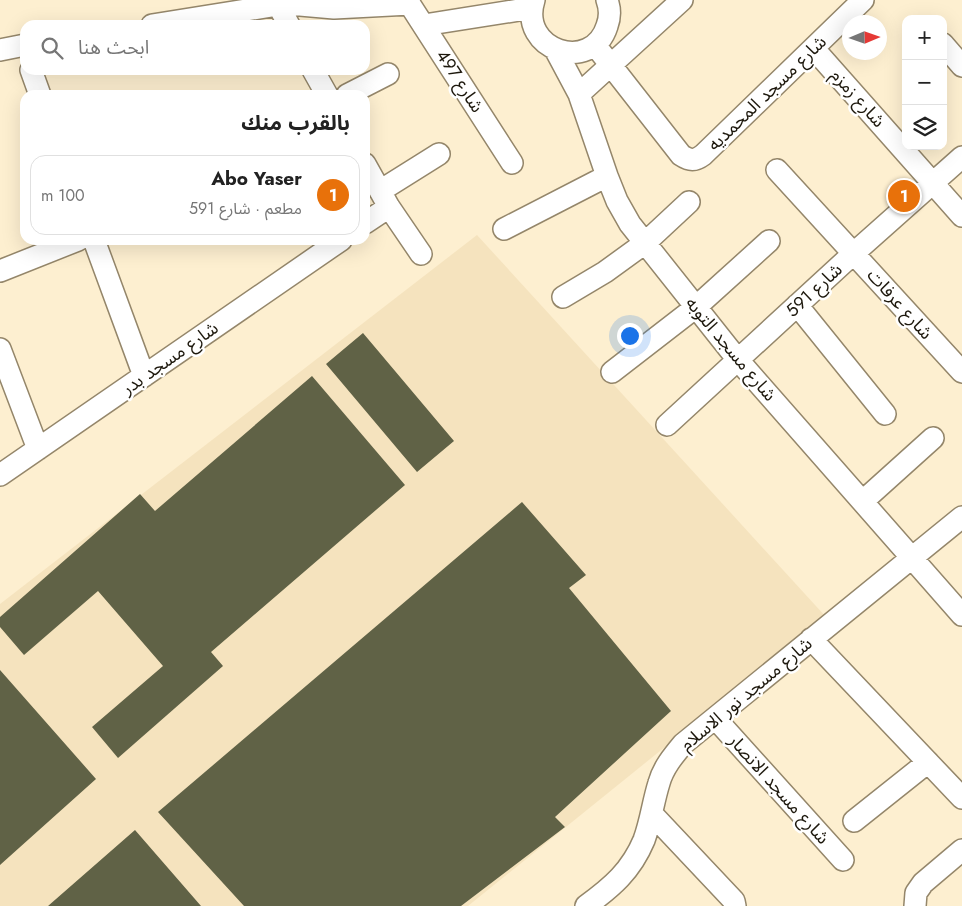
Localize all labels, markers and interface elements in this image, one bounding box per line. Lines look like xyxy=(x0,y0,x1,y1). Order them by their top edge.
north arrow xyxy=(842,15,887,60)
map controls xyxy=(902,15,947,150)
button: + xyxy=(902,15,947,60)
search box xyxy=(20,20,370,75)
street label: شارع مسجد المحمديه xyxy=(702,29,833,157)
icon: search xyxy=(38,34,66,62)
text: ابحث هنا xyxy=(78,34,149,61)
street label: شارع 497 xyxy=(429,44,490,118)
button: − xyxy=(902,60,947,105)
street label: شارع زمزم xyxy=(824,63,891,134)
button: layers xyxy=(902,105,947,150)
text: بالقرب منك xyxy=(241,108,350,138)
text: Abo Yaser xyxy=(211,165,302,192)
pin: 1 xyxy=(888,177,920,215)
text: 100 m xyxy=(41,184,85,207)
text: 1 xyxy=(329,184,337,207)
text: مطعم · شارع 591 xyxy=(189,197,302,220)
street label: شارع 591 xyxy=(780,257,849,324)
street label: شارع عرفات xyxy=(860,263,939,346)
street label: شارع مسجد التوبه xyxy=(679,291,783,408)
street label: شارع مسجد بدر xyxy=(116,315,224,402)
your location xyxy=(617,323,643,349)
street label: شارع مسجد نور الاسلام xyxy=(674,631,818,758)
street label: شارع مسجد الانصار xyxy=(721,727,836,850)

